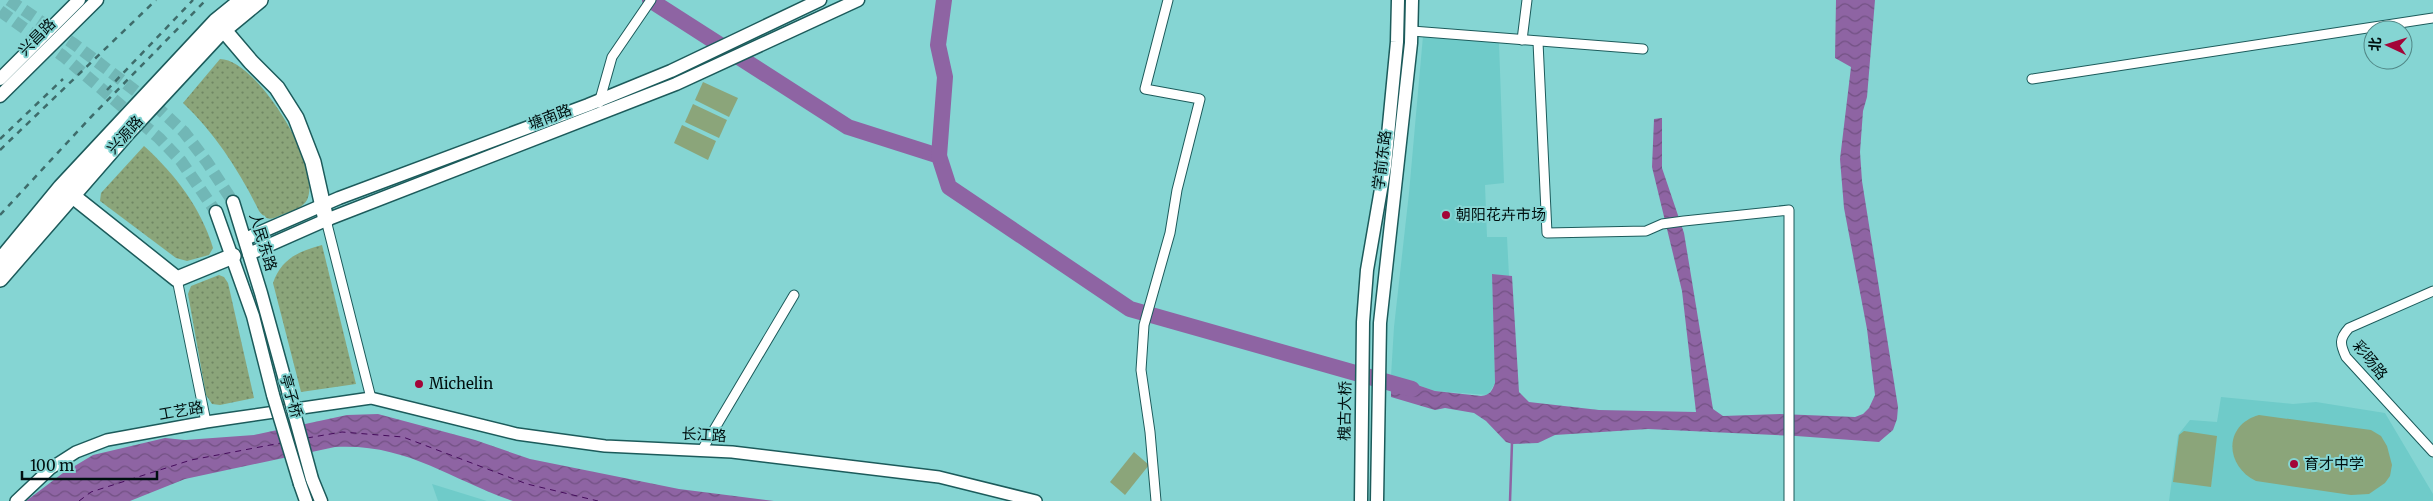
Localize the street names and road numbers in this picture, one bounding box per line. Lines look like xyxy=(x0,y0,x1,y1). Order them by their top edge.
street label: 兴昌路 xyxy=(14,14,59,59)
street label: 塘南路 xyxy=(525,100,574,133)
street label: 兴源路 xyxy=(103,112,147,158)
street label: 学前东路 xyxy=(1368,129,1395,191)
street label: 人民东路 xyxy=(246,210,281,273)
street label: 彩旸路 xyxy=(2349,336,2392,383)
street label: 亭子桥 xyxy=(276,372,307,420)
street label: 槐古大桥 xyxy=(1334,381,1355,441)
street label: 工艺路 xyxy=(157,397,205,424)
street label: 长江路 xyxy=(681,424,727,445)

